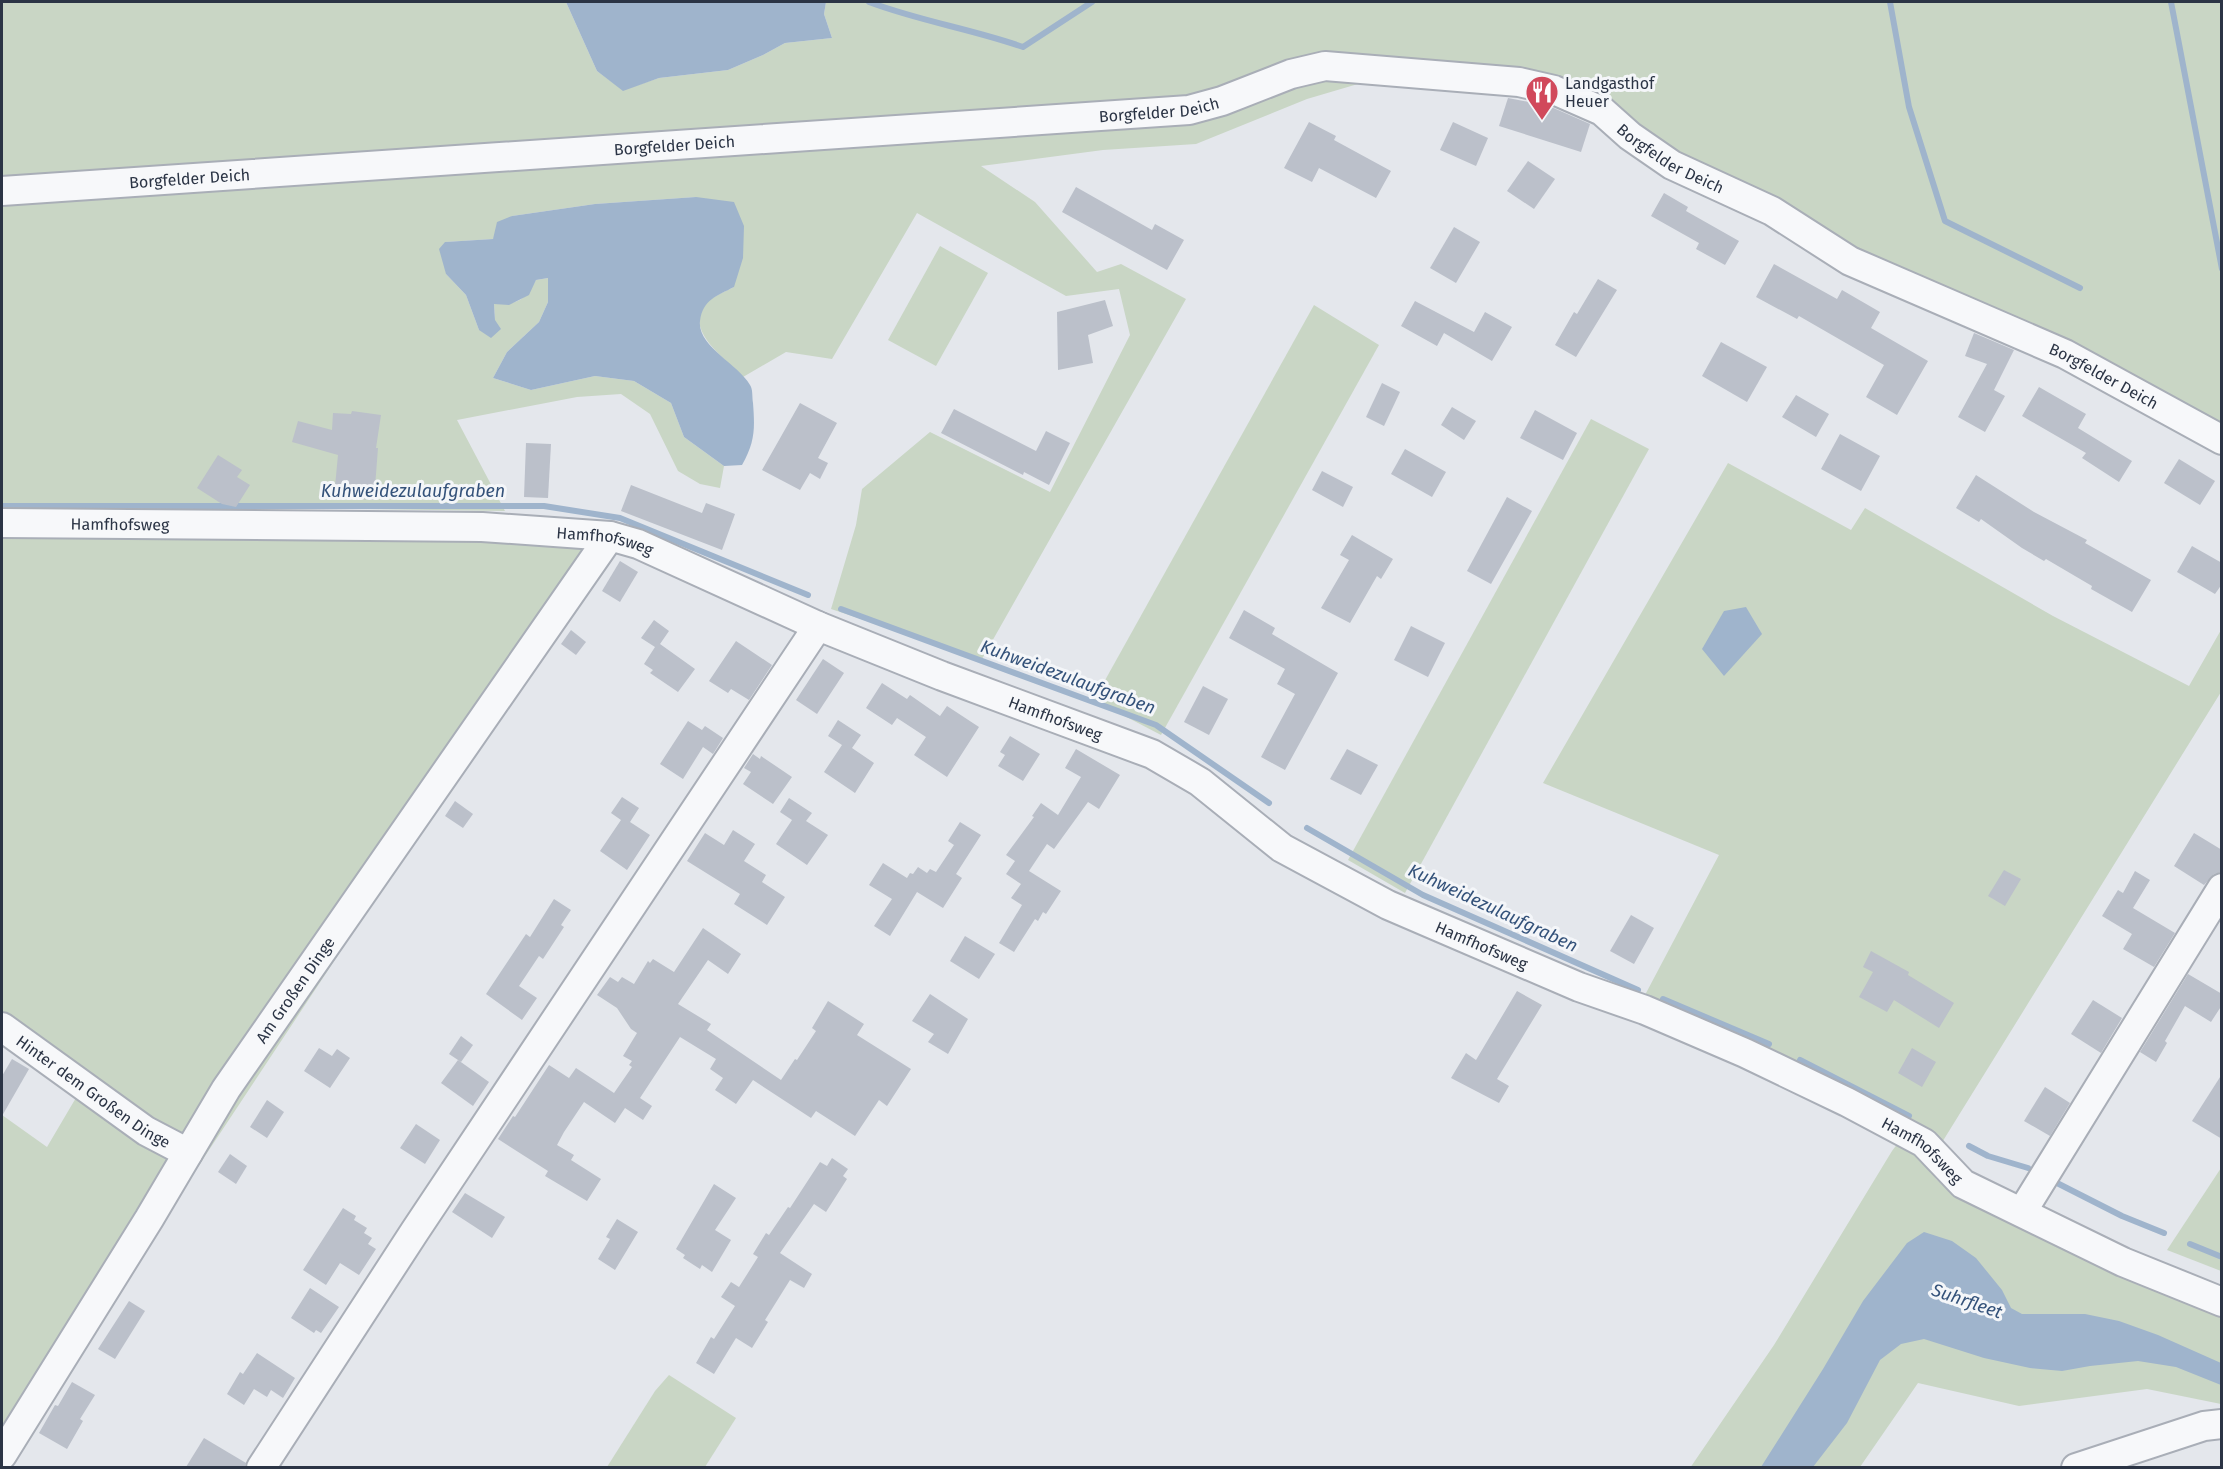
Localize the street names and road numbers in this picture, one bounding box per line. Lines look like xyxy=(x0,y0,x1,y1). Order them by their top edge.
street label: Borgfelder Deich xyxy=(1098,93,1221,126)
street label: Borgfelder Deich xyxy=(1613,120,1727,198)
street label: Borgfelder Deich xyxy=(613,132,736,159)
street label: Borgfelder Deich xyxy=(128,165,251,192)
street label: Borgfelder Deich xyxy=(2046,339,2162,413)
street label: Hamfhofsweg xyxy=(71,515,170,534)
street label: Hamfhofsweg xyxy=(556,523,657,560)
street label: Hamfhofsweg xyxy=(1006,693,1105,745)
street label: Hamfhofsweg xyxy=(1432,917,1531,974)
street label: Am Großen Dinge xyxy=(252,933,339,1047)
street label: Hinter dem Großen Dinge xyxy=(12,1031,173,1152)
street label: Hamfhofsweg xyxy=(1878,1113,1967,1188)

